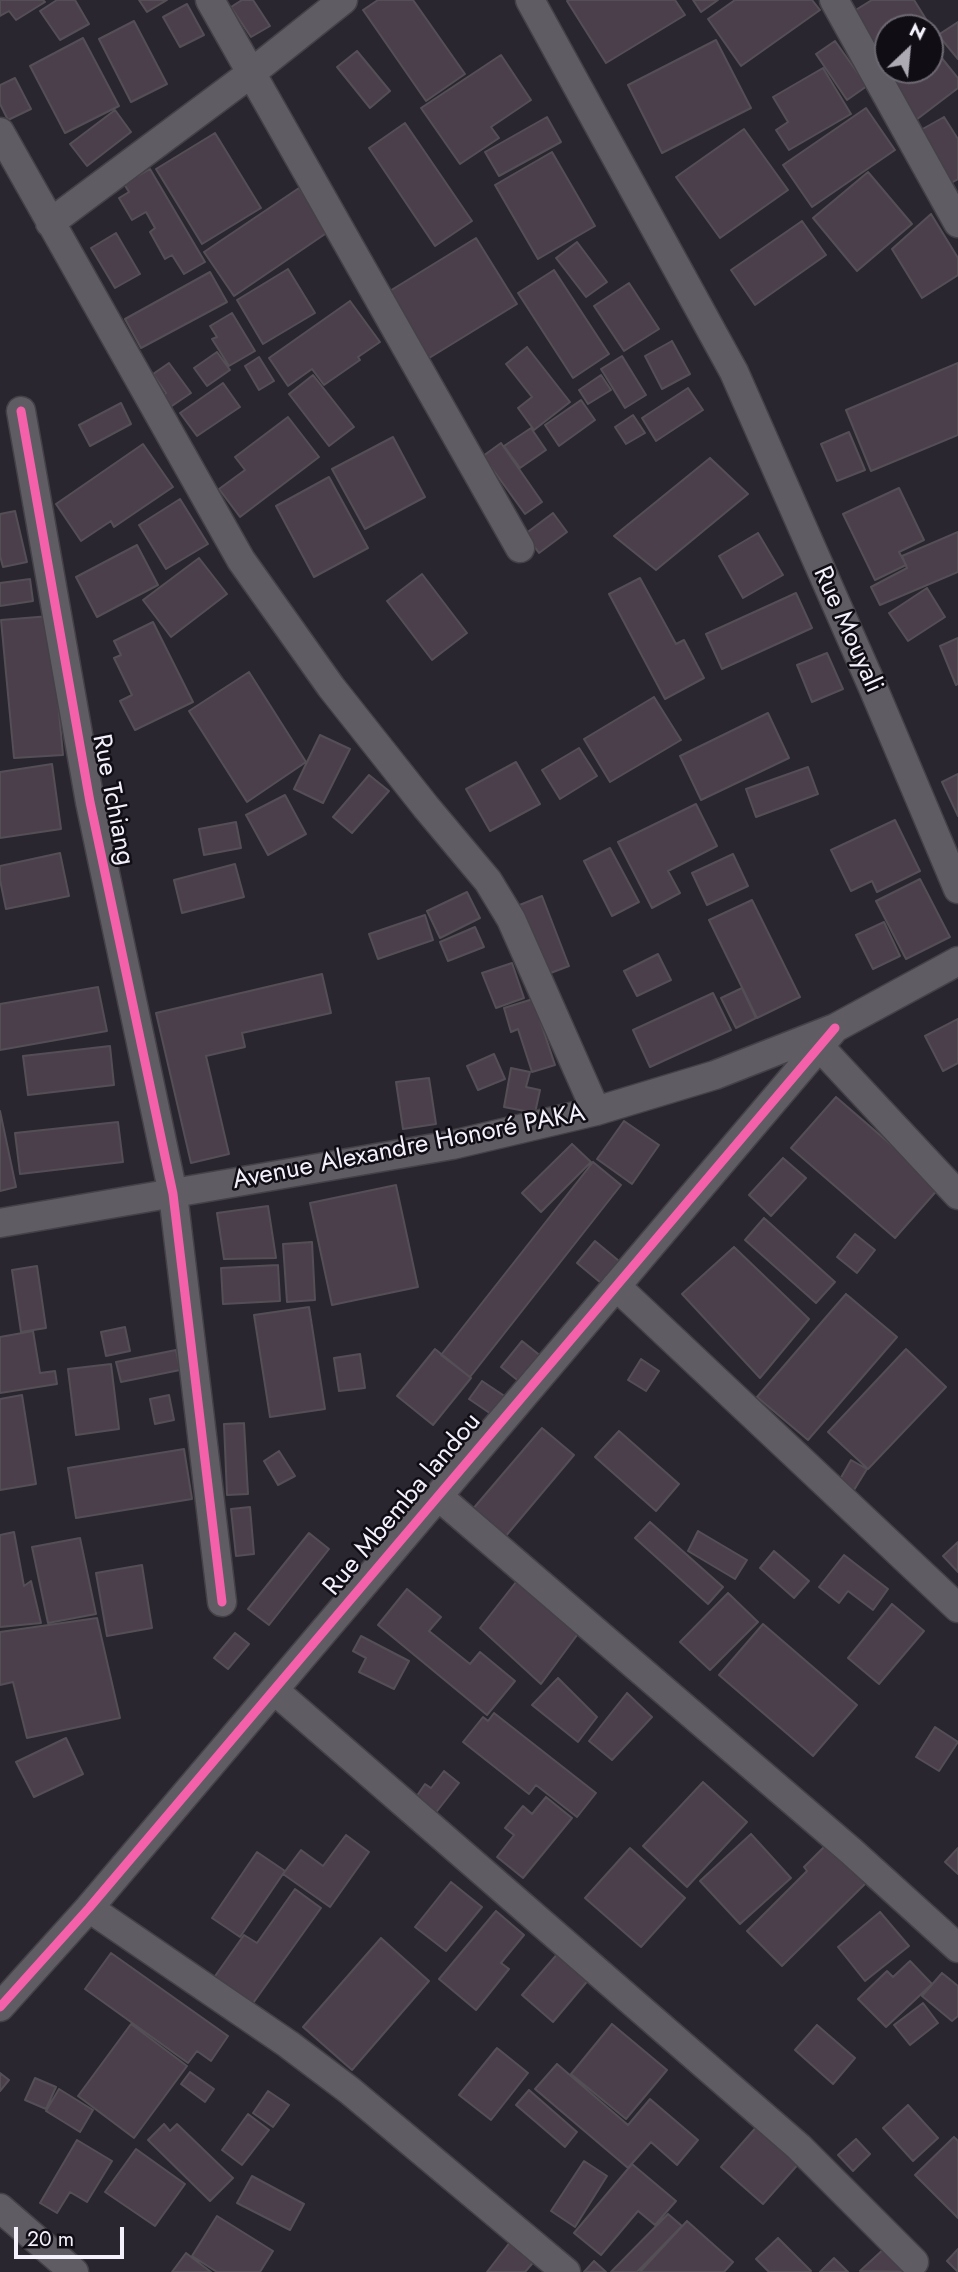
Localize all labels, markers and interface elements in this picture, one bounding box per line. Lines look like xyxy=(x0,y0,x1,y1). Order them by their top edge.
north arrow xyxy=(874,14,944,84)
text: N xyxy=(905,16,930,47)
street label: Rue Mouyali xyxy=(805,562,889,698)
street label: Rue Tchiang xyxy=(84,732,140,868)
street label: Avenue Alexandre Honoré PAKA xyxy=(230,1099,588,1197)
street label: Rue Mbemba landou xyxy=(317,1407,489,1603)
scale bar xyxy=(18,2212,128,2256)
text: 20 m xyxy=(27,2224,74,2254)

